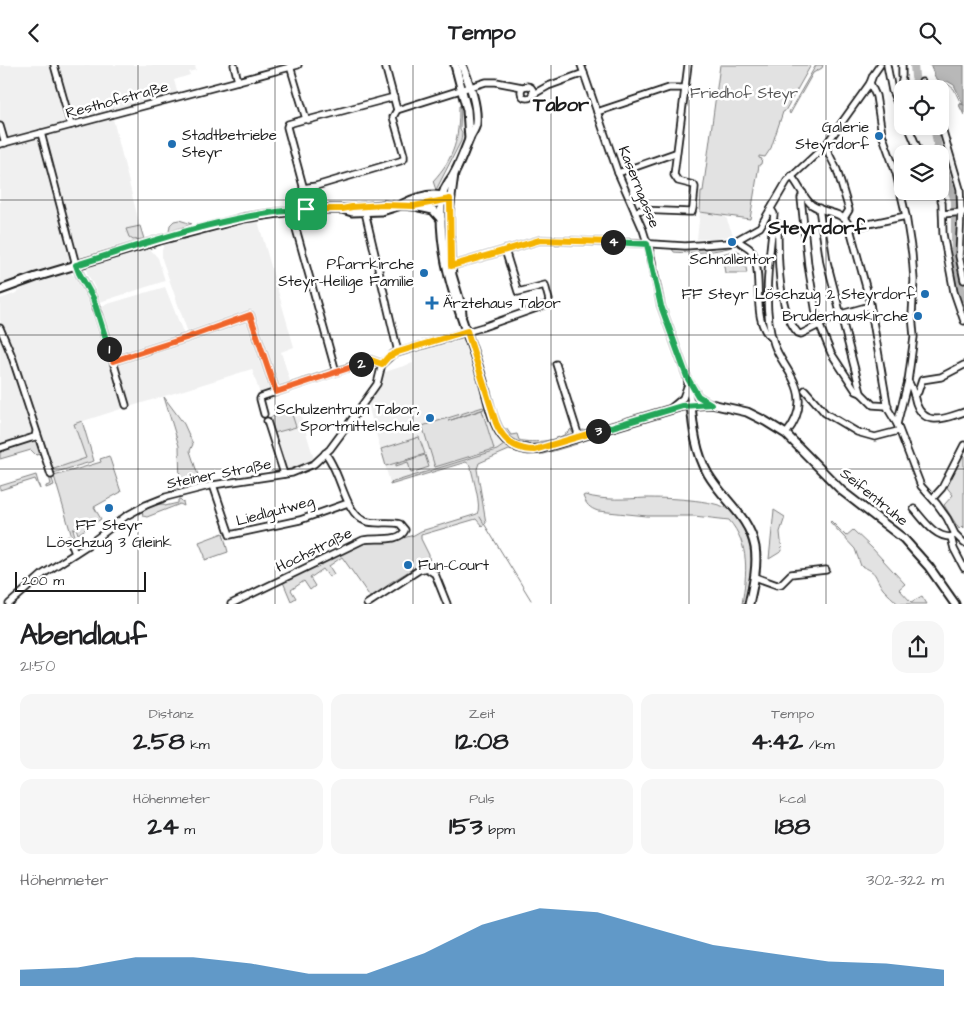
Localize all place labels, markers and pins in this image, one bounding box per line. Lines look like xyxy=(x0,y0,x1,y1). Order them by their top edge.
place label: Galerie Steyrdorf xyxy=(795,117,869,156)
place label: Stadtbetriebe Steyr xyxy=(182,125,277,164)
marker: Galerie Steyrdorf xyxy=(873,130,885,142)
marker: Stadtbetriebe Steyr xyxy=(166,138,178,150)
pin xyxy=(285,188,327,230)
pin: 4 xyxy=(600,229,626,255)
marker: Schnallentor xyxy=(726,236,738,248)
place label: Schnallentor xyxy=(690,249,774,270)
place label: Pfarrkirche Steyr-Heilige Familie xyxy=(278,254,414,293)
marker: Pfarrkirche Steyr-Heilige Familie xyxy=(418,267,430,279)
place label: FF Steyr Löschzug 2 Steyrdorf xyxy=(682,284,915,306)
marker: FF Steyr Löschzug 2 Steyrdorf xyxy=(919,288,931,300)
place label: Ärztehaus Tabor xyxy=(443,293,561,314)
marker: Ärztehaus Tabor xyxy=(425,296,439,310)
place label: Bruderhauskirche xyxy=(782,306,908,327)
marker: Bruderhauskirche xyxy=(912,310,924,322)
pin: 1 xyxy=(96,337,122,361)
pin: 2 xyxy=(348,351,374,377)
place label: Schulzentrum Tabor, Sportmittelschule xyxy=(276,399,420,437)
marker: Schulzentrum Tabor, Sportmittelschule xyxy=(424,412,436,424)
pin: 3 xyxy=(586,419,610,443)
marker: FF Steyr Löschzug 3 Gleink xyxy=(103,502,115,514)
place label: FF Steyr Löschzug 3 Gleink xyxy=(46,515,172,554)
place label: Fun-Court xyxy=(418,555,489,576)
marker: Fun-Court xyxy=(402,559,414,571)

